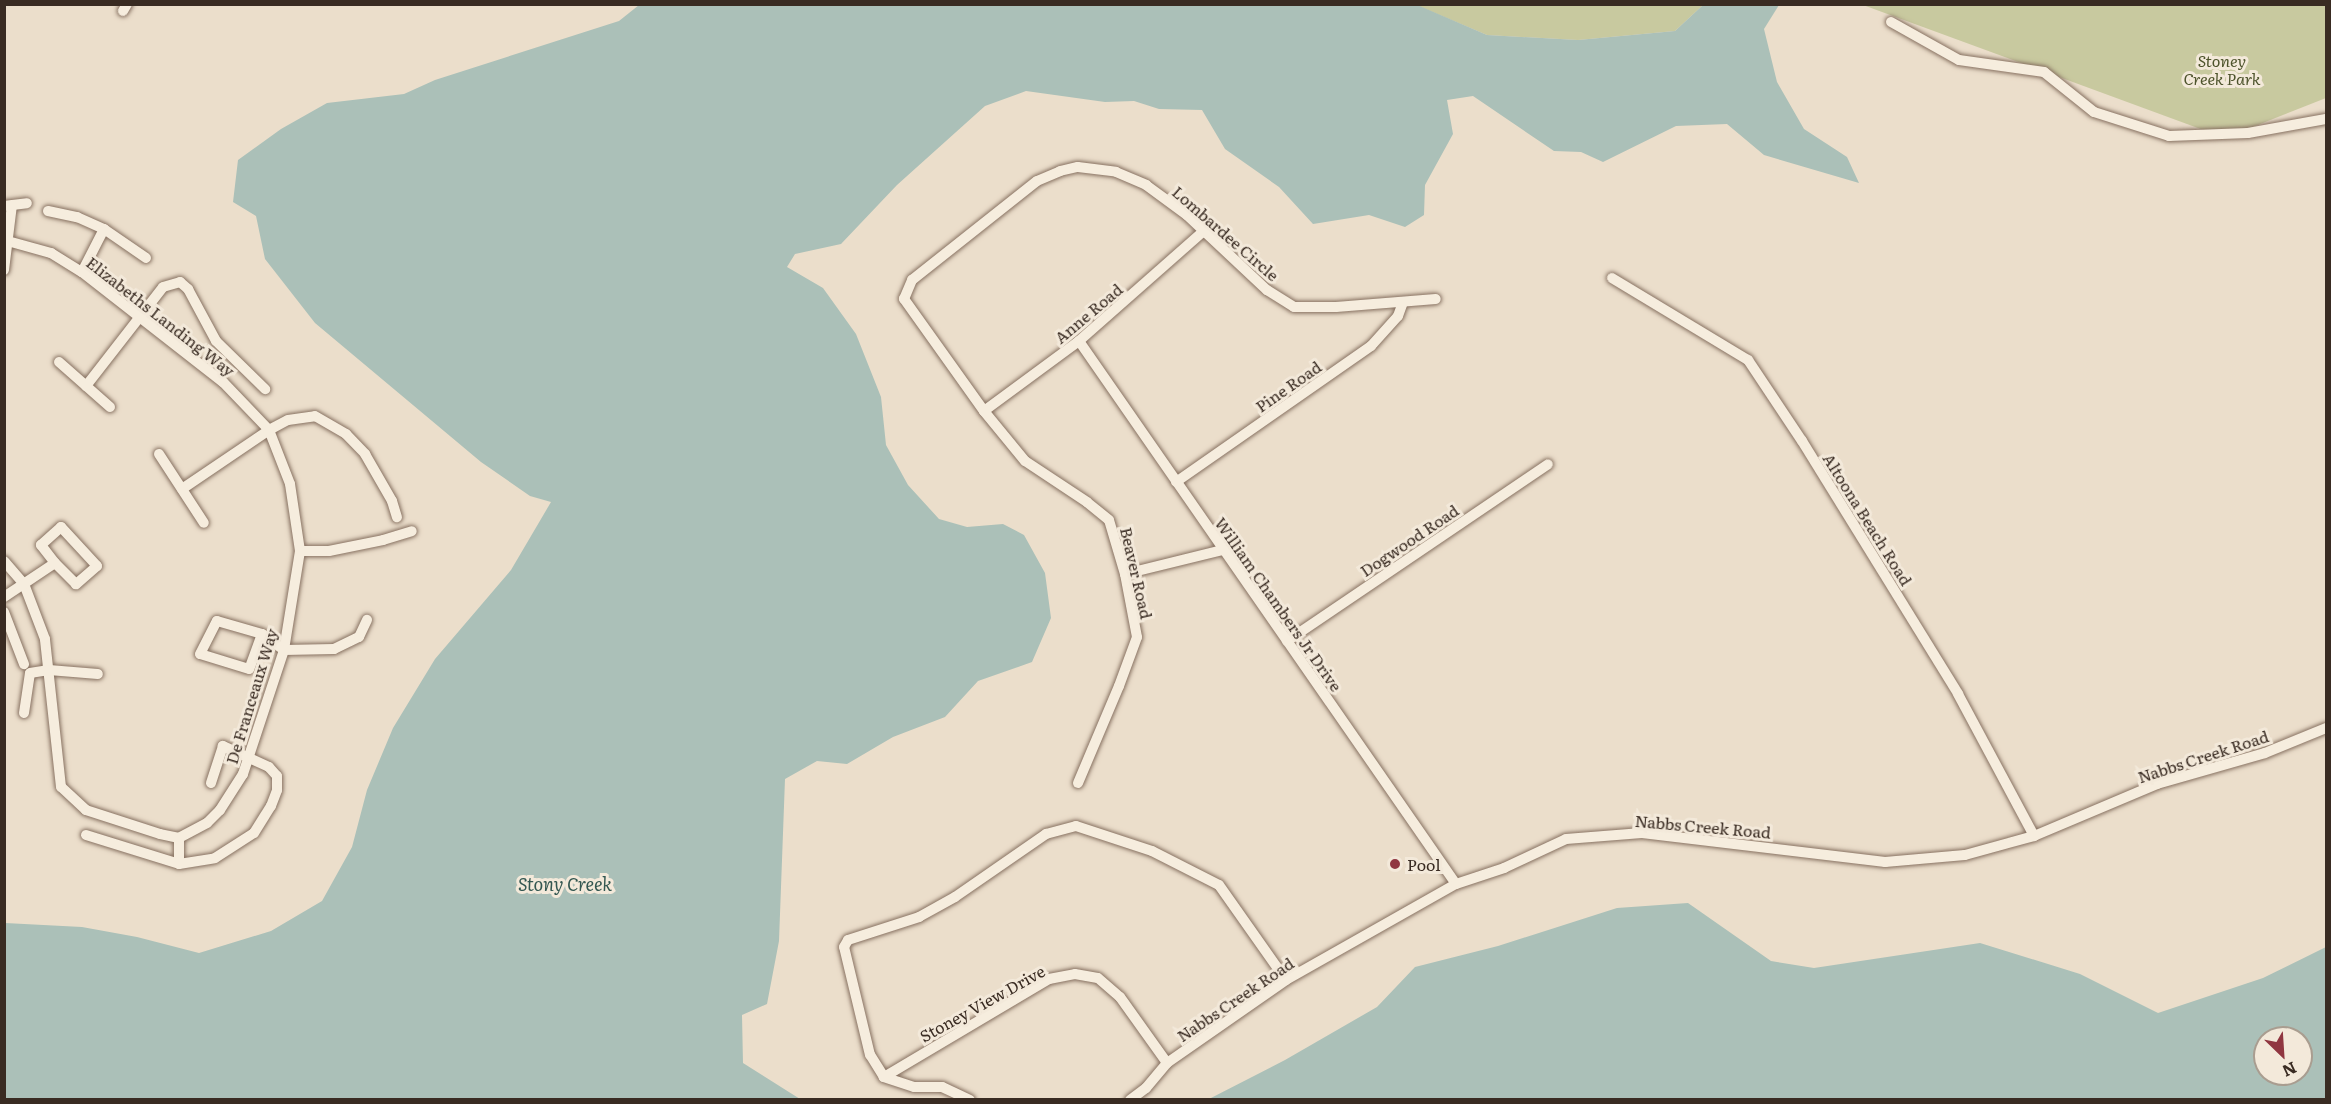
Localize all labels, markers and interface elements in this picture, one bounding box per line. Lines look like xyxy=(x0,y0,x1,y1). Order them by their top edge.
park label: Stoney Creek Park xyxy=(2183,50,2261,88)
street label: Lombardee Circle xyxy=(1169,182,1283,284)
street label: Elizabeths Landing Way xyxy=(83,252,239,380)
street label: Anne Road xyxy=(1050,279,1126,347)
street label: Pine Road xyxy=(1251,356,1325,416)
street label: Altoona Beach Road xyxy=(1820,449,1916,589)
street label: Dogwood Road xyxy=(1356,500,1462,580)
street label: William Chambers Jr Drive xyxy=(1211,513,1347,695)
street label: Beaver Road xyxy=(1117,525,1157,621)
street label: De Franceaux Way xyxy=(221,626,281,766)
street label: Nabbs Creek Road xyxy=(2135,726,2271,786)
street label: Nabbs Creek Road xyxy=(1634,810,1772,842)
place label: Pool xyxy=(1407,854,1441,874)
marker: Pool xyxy=(1388,857,1402,871)
water label: Stony Creek xyxy=(518,873,612,895)
street label: Nabbs Creek Road xyxy=(1173,953,1297,1045)
street label: Stoney View Drive xyxy=(916,961,1048,1045)
north arrow xyxy=(2253,1026,2313,1086)
text: N xyxy=(2279,1057,2301,1084)

